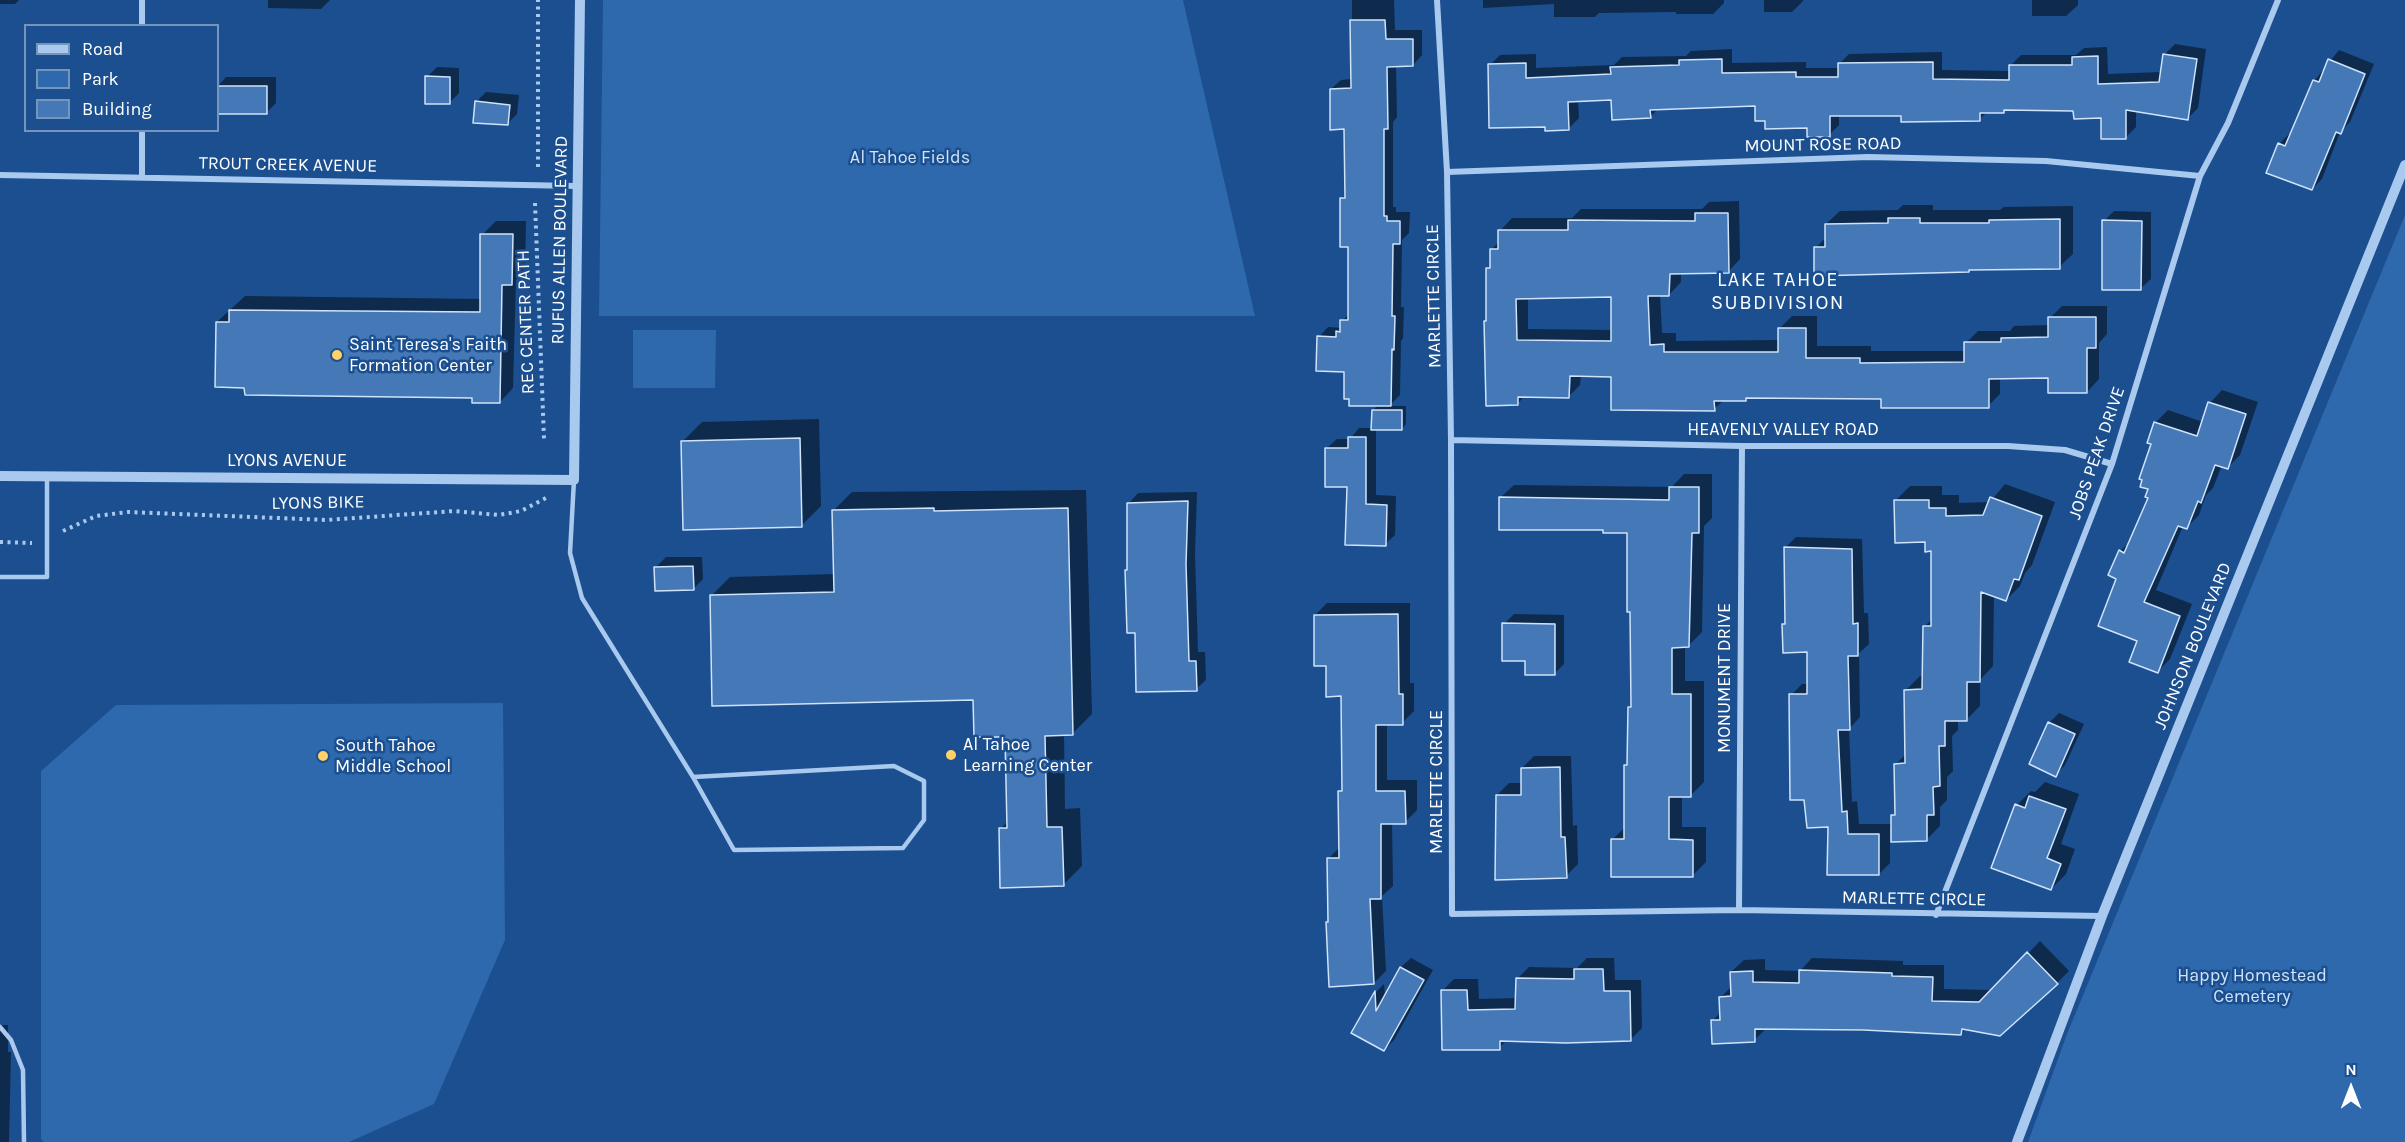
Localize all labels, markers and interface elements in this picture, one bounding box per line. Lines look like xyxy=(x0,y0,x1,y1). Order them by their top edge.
legend xyxy=(24,24,219,132)
text: Road xyxy=(82,38,123,60)
text: Park xyxy=(82,68,119,90)
text: Building xyxy=(82,98,152,120)
street label: MOUNT ROSE ROAD xyxy=(1744,133,1902,157)
street label: RUFUS ALLEN BOULEVARD xyxy=(547,135,573,345)
park label: Al Tahoe Fields xyxy=(850,147,970,169)
street label: TROUT CREEK AVENUE xyxy=(199,153,377,177)
street label: MARLETTE CIRCLE xyxy=(1422,224,1446,368)
street label: REC CENTER PATH xyxy=(513,250,539,394)
district label: LAKE TAHOE SUBDIVISION xyxy=(1711,268,1845,315)
place label: Saint Teresa's Faith Formation Center xyxy=(349,334,507,376)
marker: Saint Teresa's Faith Formation Center xyxy=(330,348,344,362)
street label: JOBS PEAK DRIVE xyxy=(2064,384,2130,522)
street label: HEAVENLY VALLEY ROAD xyxy=(1687,419,1879,441)
street label: LYONS AVENUE xyxy=(227,450,347,472)
street label: LYONS BIKE xyxy=(271,491,365,515)
street label: JOHNSON BOULEVARD xyxy=(2150,559,2236,733)
street label: MONUMENT DRIVE xyxy=(1714,603,1736,753)
street label: MARLETTE CIRCLE xyxy=(1426,710,1448,854)
place label: Al Tahoe Learning Center xyxy=(963,734,1092,777)
place label: South Tahoe Middle School xyxy=(335,735,451,777)
marker: Al Tahoe Learning Center xyxy=(944,748,958,762)
marker: South Tahoe Middle School xyxy=(316,749,330,763)
street label: MARLETTE CIRCLE xyxy=(1842,887,1986,911)
park label: Happy Homestead Cemetery xyxy=(2177,965,2327,1008)
north arrow xyxy=(2321,1058,2381,1118)
text: N xyxy=(2345,1060,2357,1079)

